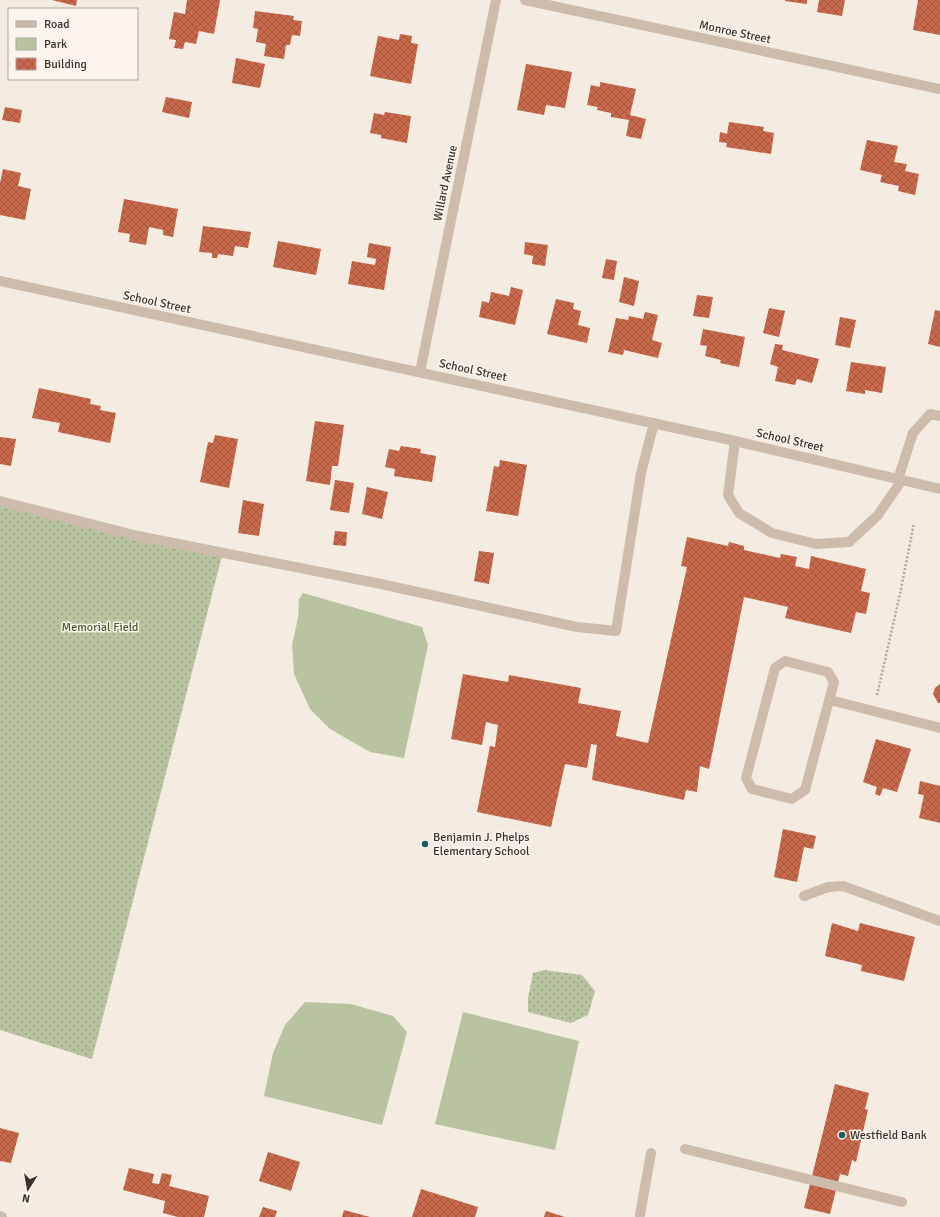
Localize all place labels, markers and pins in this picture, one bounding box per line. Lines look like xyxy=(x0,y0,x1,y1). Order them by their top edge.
place label: Benjamin J. Phelps Elementary School xyxy=(433,830,530,859)
marker: Benjamin J. Phelps Elementary School xyxy=(420,839,430,849)
place label: Westfield Bank xyxy=(850,1128,927,1143)
marker: Westfield Bank xyxy=(837,1130,847,1140)

